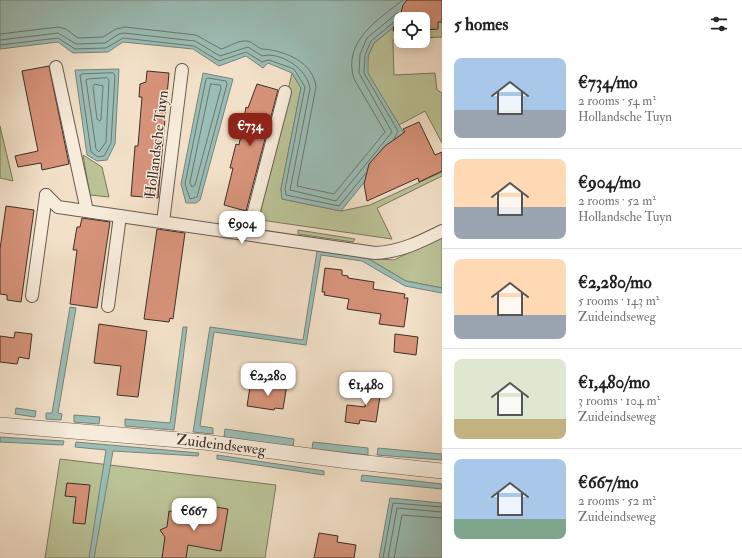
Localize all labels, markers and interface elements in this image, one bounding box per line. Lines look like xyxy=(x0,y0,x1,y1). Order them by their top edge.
map controls xyxy=(394,12,430,48)
button: locate xyxy=(394,12,430,48)
icon: filters xyxy=(708,13,730,35)
text: 5 homes xyxy=(454,14,508,35)
text: €734/mo xyxy=(578,72,637,93)
icon: home xyxy=(486,74,534,122)
street label: Hollandsche Tuyn xyxy=(141,89,173,199)
text: 2 rooms · 54 m² xyxy=(578,93,656,109)
text: Hollandsche Tuyn xyxy=(578,109,672,125)
pin: €734 xyxy=(226,113,274,147)
text: €734 xyxy=(237,118,263,134)
text: €904/mo xyxy=(578,172,641,193)
icon: home xyxy=(486,175,534,223)
text: 2 rooms · 52 m² xyxy=(578,193,656,209)
text: Hollandsche Tuyn xyxy=(578,209,672,225)
pin: €904 xyxy=(218,211,266,245)
text: €904 xyxy=(228,216,256,232)
text: €2,280/mo xyxy=(578,272,652,293)
icon: home xyxy=(486,275,534,323)
text: 5 rooms · 143 m² xyxy=(578,293,659,309)
text: Zuideindseweg xyxy=(578,309,656,325)
pin: €2,280 xyxy=(235,363,301,397)
text: €2,280 xyxy=(250,368,286,384)
pin: €1,480 xyxy=(333,372,399,406)
text: €1,480/mo xyxy=(578,372,650,393)
icon: home xyxy=(486,375,534,423)
text: €1,480 xyxy=(348,377,384,393)
text: 3 rooms · 104 m² xyxy=(578,393,660,409)
text: Zuideindseweg xyxy=(578,409,656,425)
street label: Zuideindseweg xyxy=(175,430,267,460)
text: €667/mo xyxy=(578,472,638,493)
icon: home xyxy=(486,475,534,523)
text: 2 rooms · 52 m² xyxy=(578,493,656,509)
pin: €667 xyxy=(170,498,218,532)
text: €667 xyxy=(181,503,207,519)
text: Zuideindseweg xyxy=(578,509,656,525)

